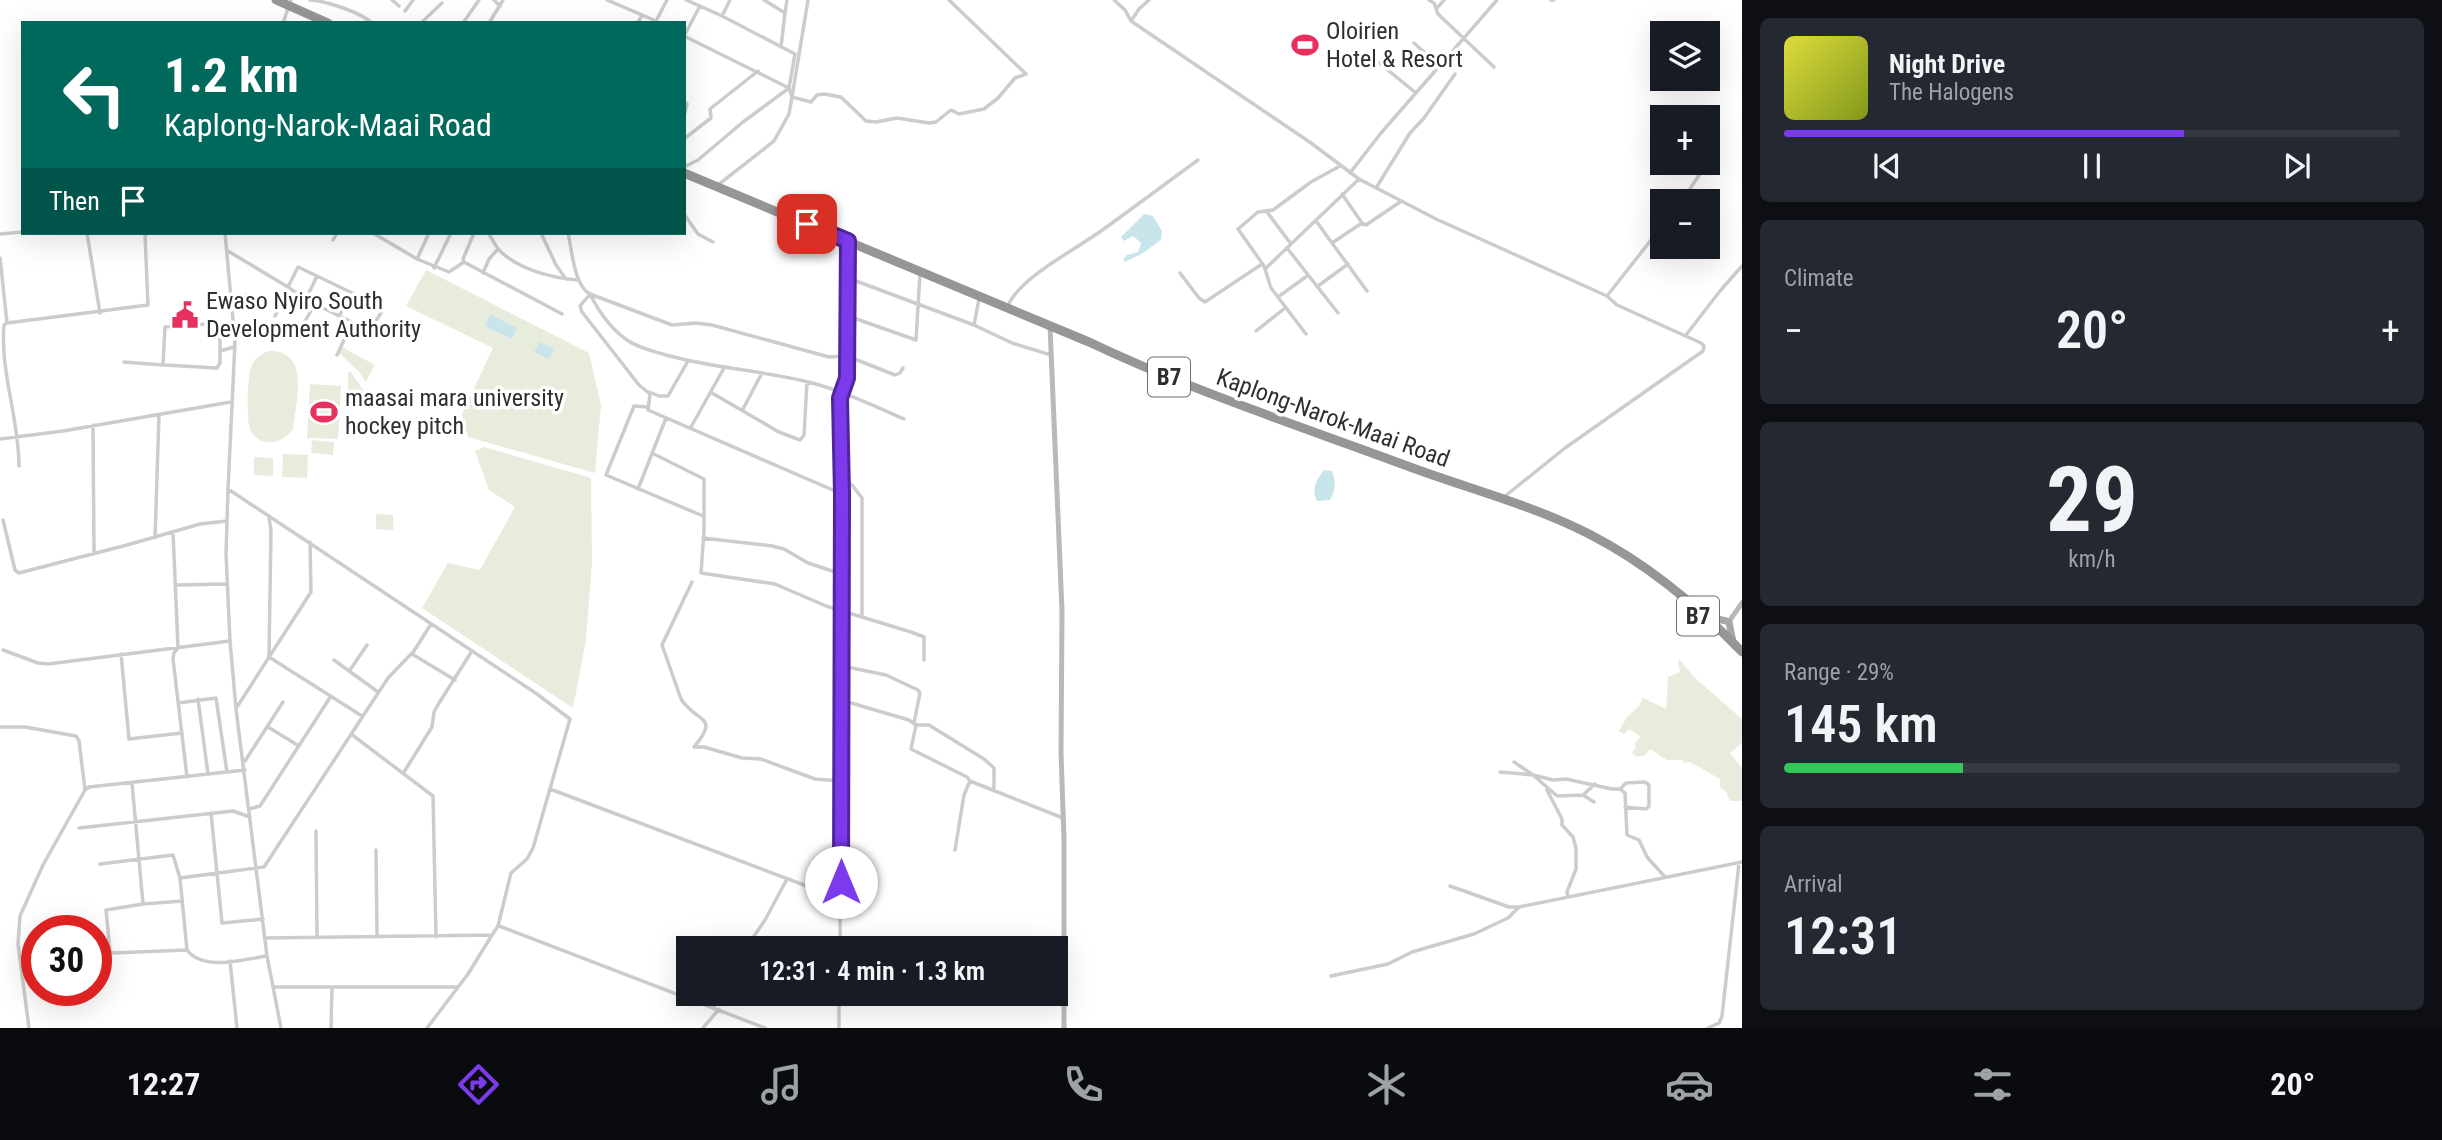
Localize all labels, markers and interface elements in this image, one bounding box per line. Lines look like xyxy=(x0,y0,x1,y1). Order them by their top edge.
place label: Oloirien Hotel & Resort xyxy=(1326,17,1463,73)
map controls xyxy=(1650,21,1720,259)
button: layers xyxy=(1650,21,1720,91)
sports icon: Oloirien Hotel & Resort xyxy=(1290,30,1320,60)
text: 1.2 km xyxy=(164,47,299,104)
icon: left xyxy=(49,49,140,140)
text: Night Drive xyxy=(1889,49,2005,79)
text: The Halogens xyxy=(1889,79,2014,106)
button: + xyxy=(1650,105,1720,175)
text: Kaplong-Narok-Maai Road xyxy=(164,106,492,144)
icon: previous xyxy=(1868,147,1906,185)
icon: pause xyxy=(2073,147,2111,185)
icon: next xyxy=(2278,147,2316,185)
icon: arrive xyxy=(114,182,152,220)
text: Then xyxy=(49,186,100,216)
button: − xyxy=(1650,189,1720,259)
pin xyxy=(777,194,837,254)
icon: arrive xyxy=(788,205,826,243)
text: Climate xyxy=(1784,265,1854,292)
place label: Ewaso Nyiro South Development Authority xyxy=(206,287,421,343)
public building icon: Ewaso Nyiro South Development Authority xyxy=(170,300,200,330)
text: 20° xyxy=(2056,300,2128,361)
text: − xyxy=(1784,309,1803,353)
text: + xyxy=(2381,309,2400,353)
road number: B7 xyxy=(1148,358,1190,396)
street label: Kaplong-Narok-Maai Road xyxy=(1213,363,1453,473)
place label: maasai mara university hockey pitch xyxy=(345,384,564,440)
sports icon: maasai mara university hockey pitch xyxy=(309,397,339,427)
text: 29 xyxy=(2046,447,2138,553)
text: km/h xyxy=(2068,546,2116,573)
road number: B7 xyxy=(1677,596,1719,636)
text: Range · 29% xyxy=(1784,659,1894,686)
text: 145 km xyxy=(1784,694,1938,755)
position arrow xyxy=(804,845,878,919)
text: Arrival xyxy=(1784,871,1843,898)
text: 12:31 xyxy=(1784,906,1902,967)
speed limit sign: 30 xyxy=(21,915,112,1006)
text: 12:31 · 4 min · 1.3 km xyxy=(759,956,985,986)
icon: directions xyxy=(454,1060,503,1109)
icon: music xyxy=(757,1060,806,1109)
icon: phone xyxy=(1059,1060,1108,1109)
icon: climate xyxy=(1362,1060,1411,1109)
icon: car xyxy=(1665,1060,1714,1109)
icon: filters xyxy=(1968,1060,2017,1109)
text: 12:27 xyxy=(127,1065,200,1103)
text: 20° xyxy=(2270,1065,2315,1103)

